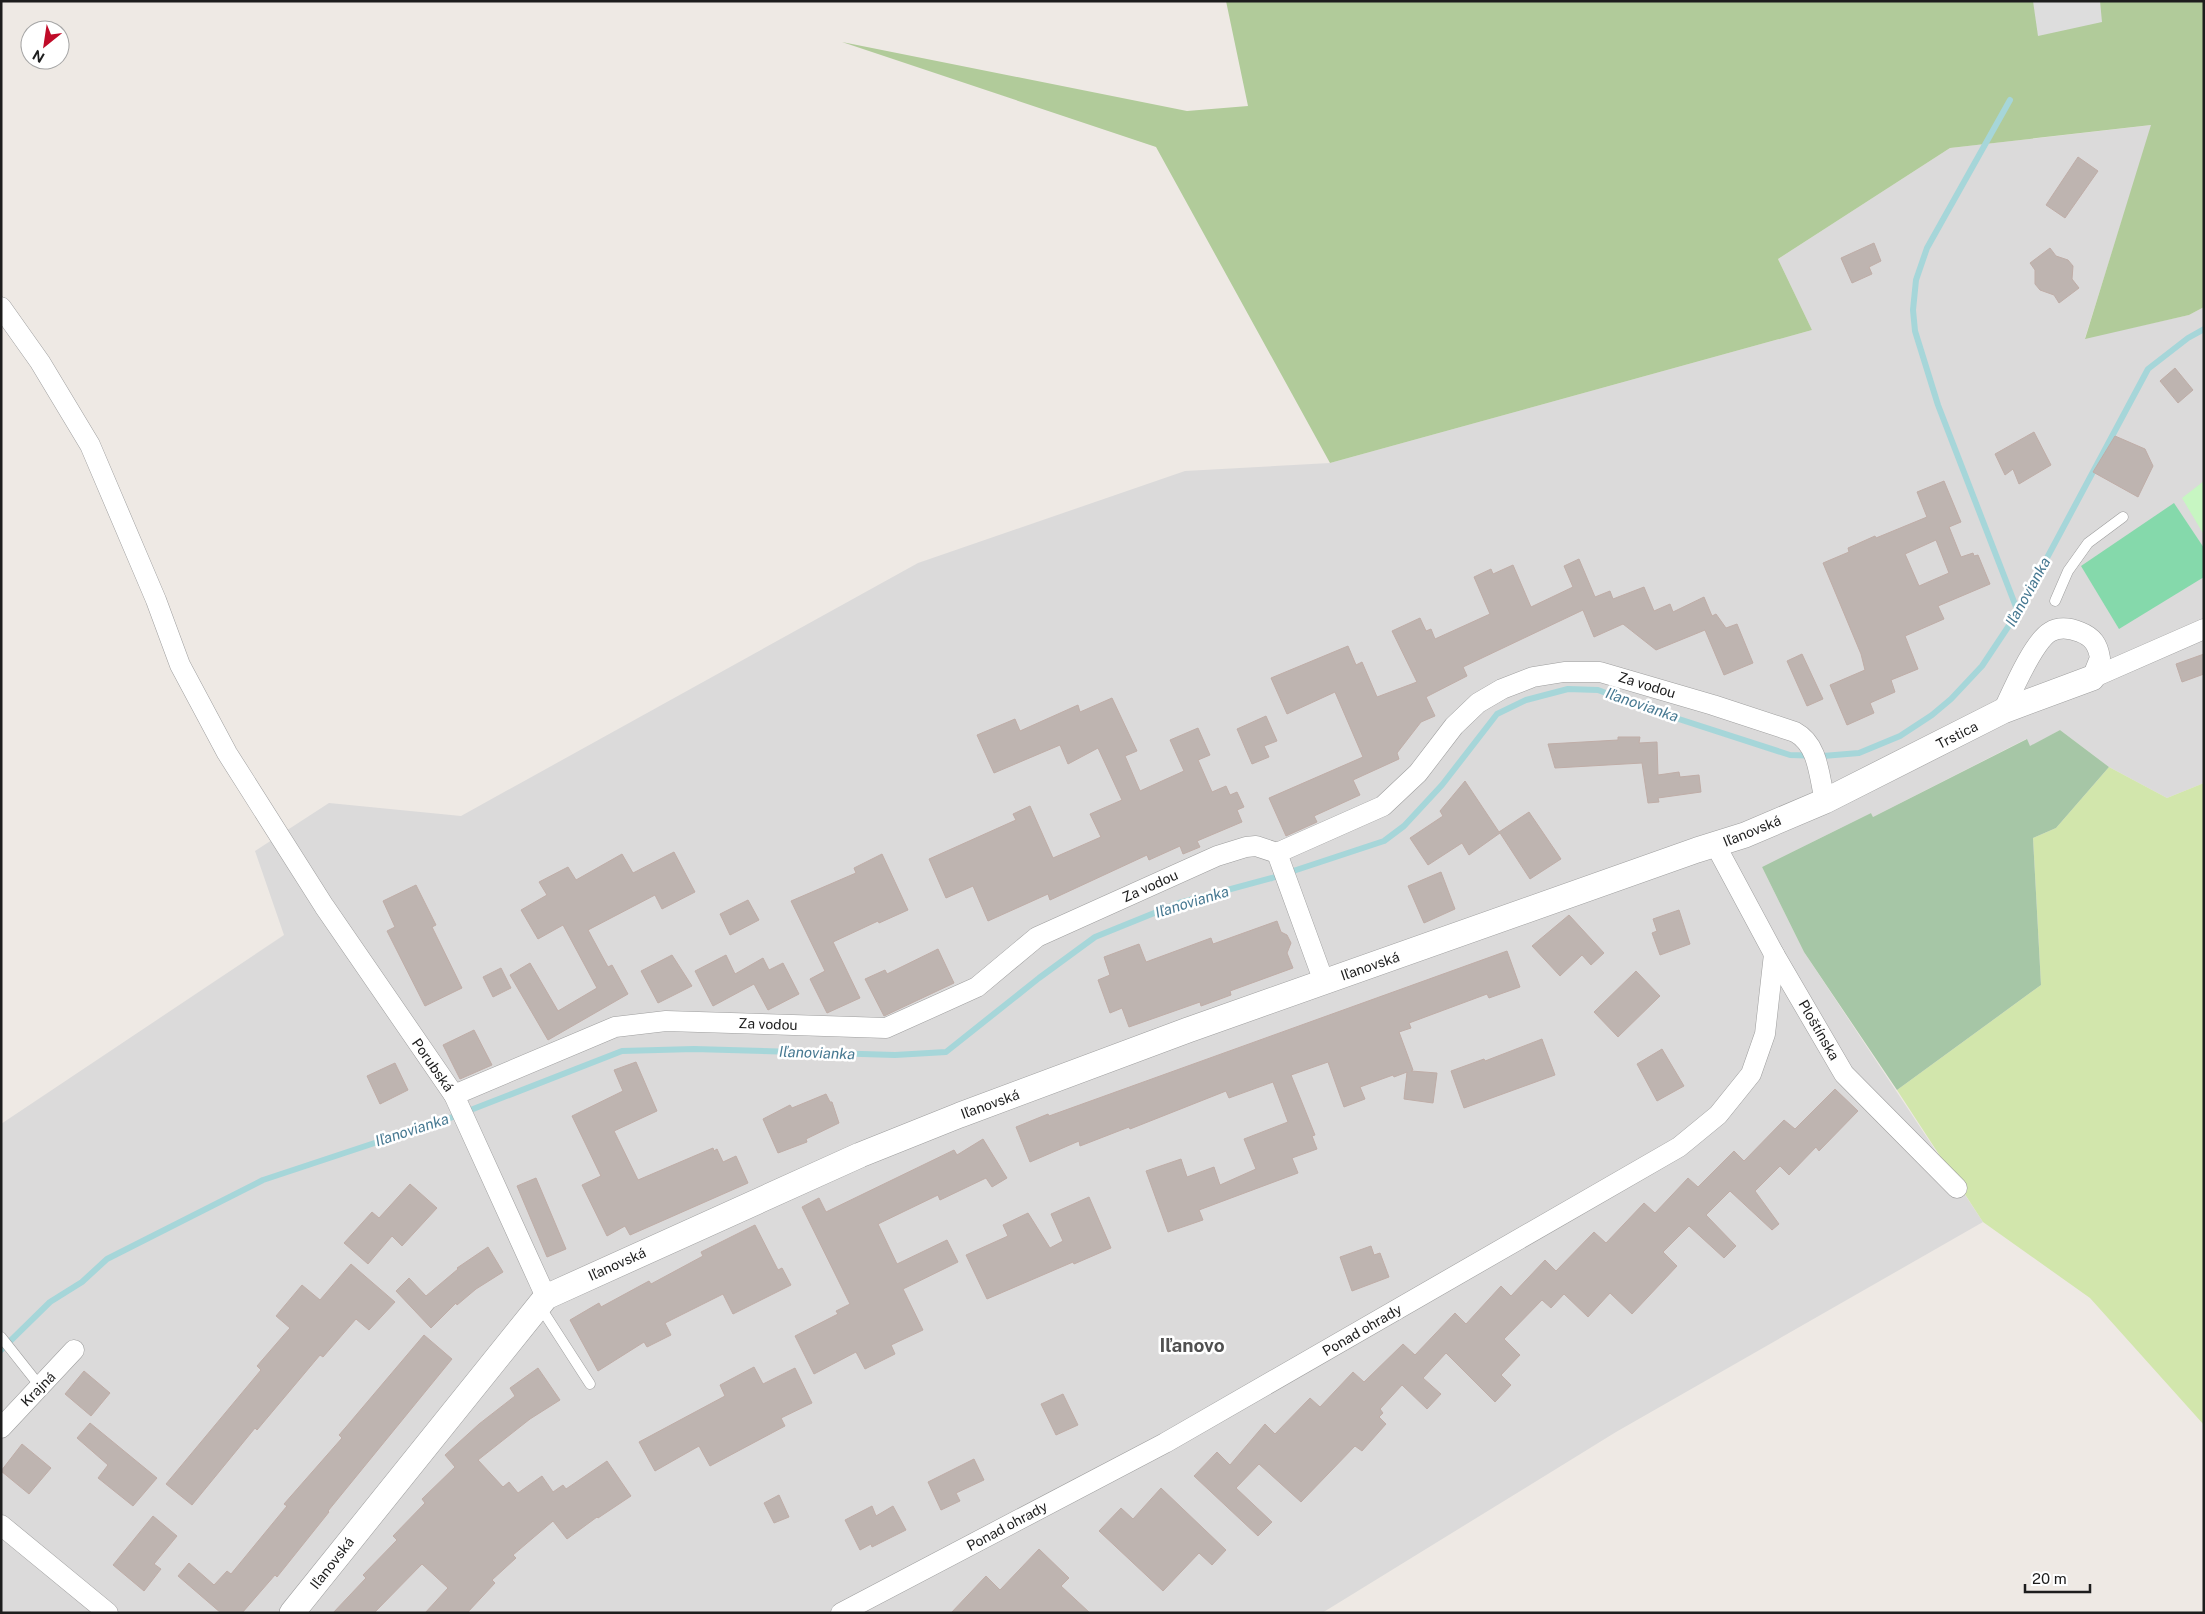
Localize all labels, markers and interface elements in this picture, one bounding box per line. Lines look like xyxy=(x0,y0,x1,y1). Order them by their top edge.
north arrow xyxy=(20,20,70,70)
text: N xyxy=(30,47,47,66)
water label: Iľanovianka xyxy=(2002,554,2053,629)
street label: Za vodou xyxy=(1616,669,1678,701)
water label: Iľanovianka xyxy=(1603,684,1681,725)
street label: Trstica xyxy=(1934,718,1980,752)
street label: Iľanovská xyxy=(1721,812,1783,850)
street label: Za vodou xyxy=(1120,867,1180,905)
water label: Iľanovianka xyxy=(1153,882,1231,921)
street label: Iľanovská xyxy=(1338,948,1402,984)
street label: Ploštínska xyxy=(1795,997,1843,1063)
street label: Za vodou xyxy=(738,1015,798,1033)
street label: Porubská xyxy=(409,1035,457,1095)
water label: Iľanovianka xyxy=(779,1043,855,1062)
street label: Iľanovská xyxy=(959,1086,1021,1122)
water label: Iľanovianka xyxy=(373,1110,451,1149)
street label: Iľanovská xyxy=(586,1244,648,1284)
street label: Ponad ohrady xyxy=(1320,1301,1405,1359)
district label: Iľanovo xyxy=(1159,1334,1225,1356)
street label: Krajná xyxy=(17,1368,59,1410)
street label: Ponad ohrady xyxy=(964,1498,1050,1554)
street label: Iľanovská xyxy=(307,1534,357,1592)
scale bar xyxy=(2025,1562,2090,1594)
text: 20 m xyxy=(2032,1570,2067,1587)

